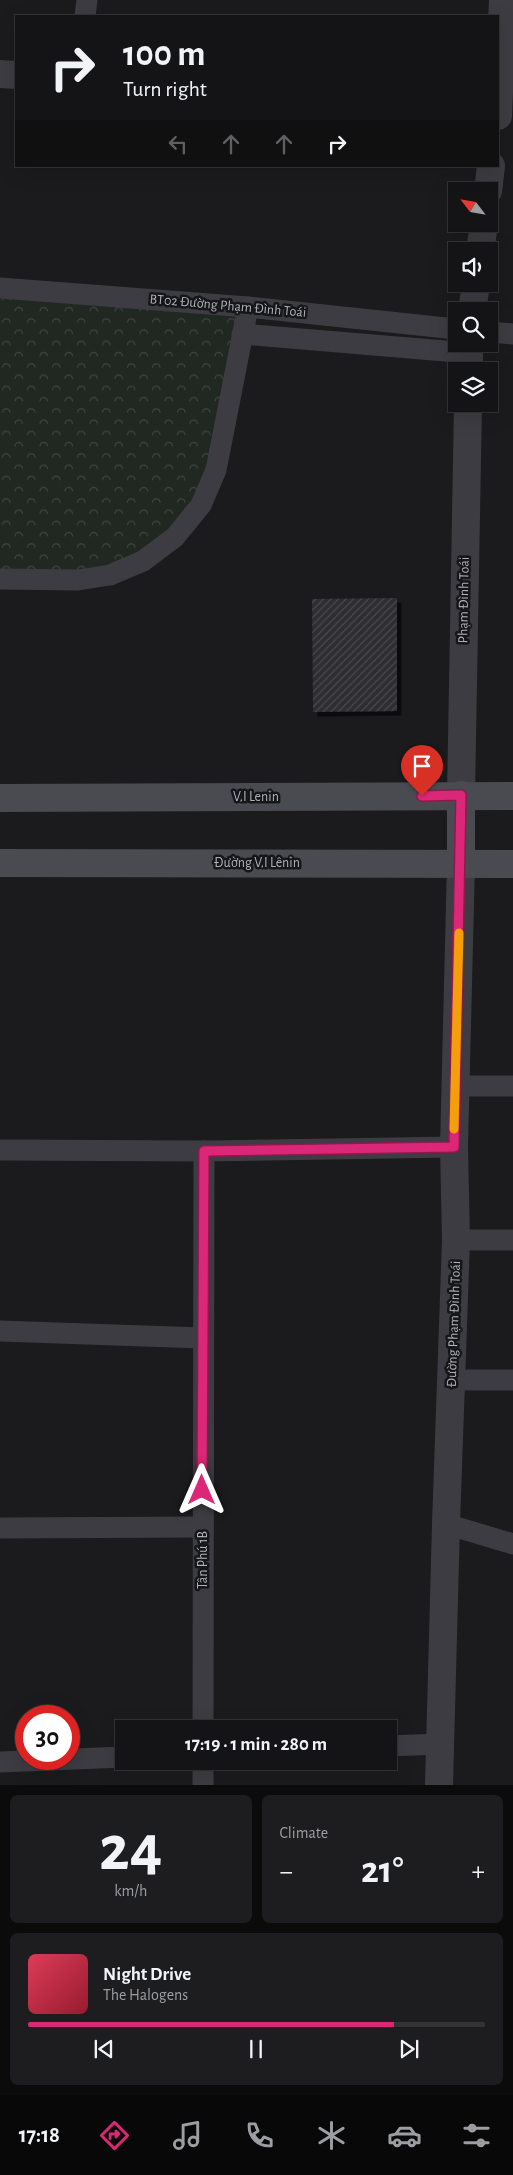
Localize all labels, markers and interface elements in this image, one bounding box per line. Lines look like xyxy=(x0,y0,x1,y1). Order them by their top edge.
icon: right xyxy=(40,35,105,100)
text: 100 m xyxy=(123,37,206,72)
text: Turn right xyxy=(123,78,207,100)
icon: left xyxy=(164,130,192,158)
icon: ahead xyxy=(217,130,245,158)
icon: ahead xyxy=(270,130,298,158)
icon: right xyxy=(323,130,351,158)
north arrow xyxy=(448,182,498,232)
map controls xyxy=(448,182,498,412)
button: sound xyxy=(448,242,498,292)
street label: BT02 Đường Phạm Đình Toái xyxy=(149,292,307,320)
button: search xyxy=(448,302,498,352)
button: layers xyxy=(448,362,498,412)
street label: Phạm Đình Toái xyxy=(456,557,472,643)
pin xyxy=(401,745,443,796)
icon: arrive xyxy=(408,752,436,780)
street label: V.I Lenin xyxy=(233,790,279,804)
street label: Đường V.I Lênin xyxy=(214,856,300,870)
street label: Đường Phạm Đình Toái xyxy=(445,1260,463,1388)
position arrow xyxy=(175,1463,227,1515)
street label: Tân Phú 1B xyxy=(196,1531,210,1589)
speed limit sign: 30 xyxy=(15,1705,80,1770)
text: 17:19 · 1 min · 280 m xyxy=(185,1735,327,1754)
text: 24 xyxy=(99,1817,162,1882)
text: Climate xyxy=(280,1825,328,1841)
text: 21° xyxy=(361,1852,404,1890)
text: − xyxy=(280,1858,293,1886)
text: + xyxy=(472,1858,485,1886)
text: km/h xyxy=(114,1883,147,1899)
text: Night Drive xyxy=(103,1965,191,1984)
text: The Halogens xyxy=(103,1987,188,2003)
icon: previous xyxy=(90,2035,118,2063)
icon: pause xyxy=(242,2035,270,2063)
icon: next xyxy=(395,2035,423,2063)
icon: directions xyxy=(97,2118,132,2153)
icon: music xyxy=(170,2118,205,2153)
icon: phone xyxy=(242,2118,277,2153)
icon: climate xyxy=(314,2118,349,2153)
icon: car xyxy=(387,2118,422,2153)
icon: filters xyxy=(459,2118,494,2153)
text: 17:18 xyxy=(19,2124,60,2146)

